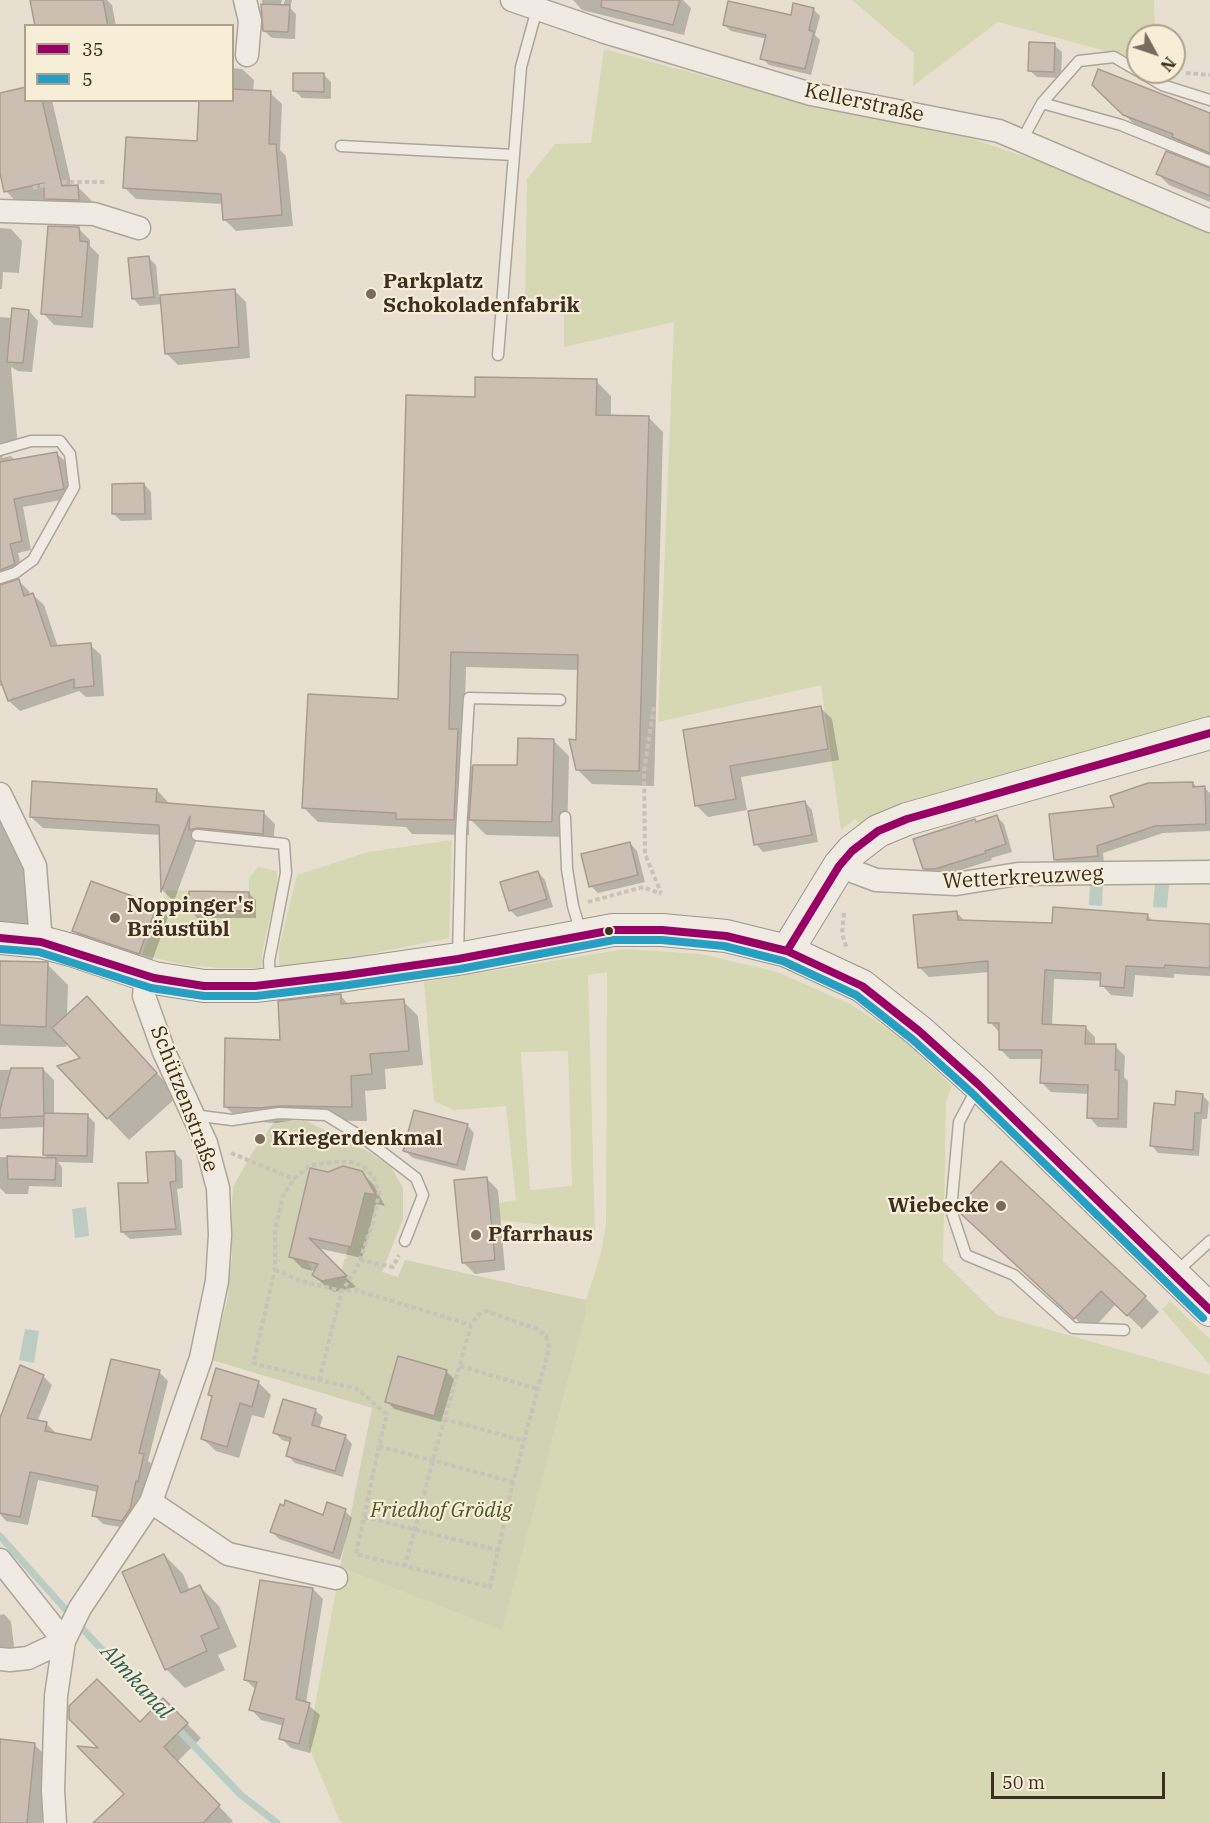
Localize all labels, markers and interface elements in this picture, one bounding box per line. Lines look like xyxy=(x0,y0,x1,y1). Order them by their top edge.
legend xyxy=(24,24,234,102)
north arrow xyxy=(1126,24,1186,84)
text: 35 xyxy=(82,38,104,61)
text: N xyxy=(1157,53,1180,76)
text: 5 xyxy=(82,68,93,91)
street label: Kellerstraße xyxy=(802,78,926,128)
place label: Parkplatz Schokoladenfabrik xyxy=(383,269,580,319)
marker: Parkplatz Schokoladenfabrik xyxy=(364,287,378,301)
street label: Wetterkreuzweg xyxy=(942,861,1104,895)
place label: Noppinger's Bräustübl xyxy=(127,893,254,943)
marker: Noppinger's Bräustübl xyxy=(108,911,122,925)
unlabelled marker xyxy=(603,925,615,937)
street label: Schützenstraße xyxy=(144,1022,224,1176)
place label: Kriegerdenkmal xyxy=(272,1126,443,1152)
marker: Kriegerdenkmal xyxy=(253,1132,267,1146)
place label: Wiebecke xyxy=(888,1193,989,1219)
marker: Wiebecke xyxy=(994,1199,1008,1213)
place label: Pfarrhaus xyxy=(488,1222,593,1248)
marker: Pfarrhaus xyxy=(469,1228,483,1242)
park label: Friedhof Grödig xyxy=(370,1498,512,1524)
water label: Almkanal xyxy=(95,1639,177,1725)
scale bar xyxy=(994,1760,1168,1798)
text: 50 m xyxy=(1002,1771,1045,1794)

